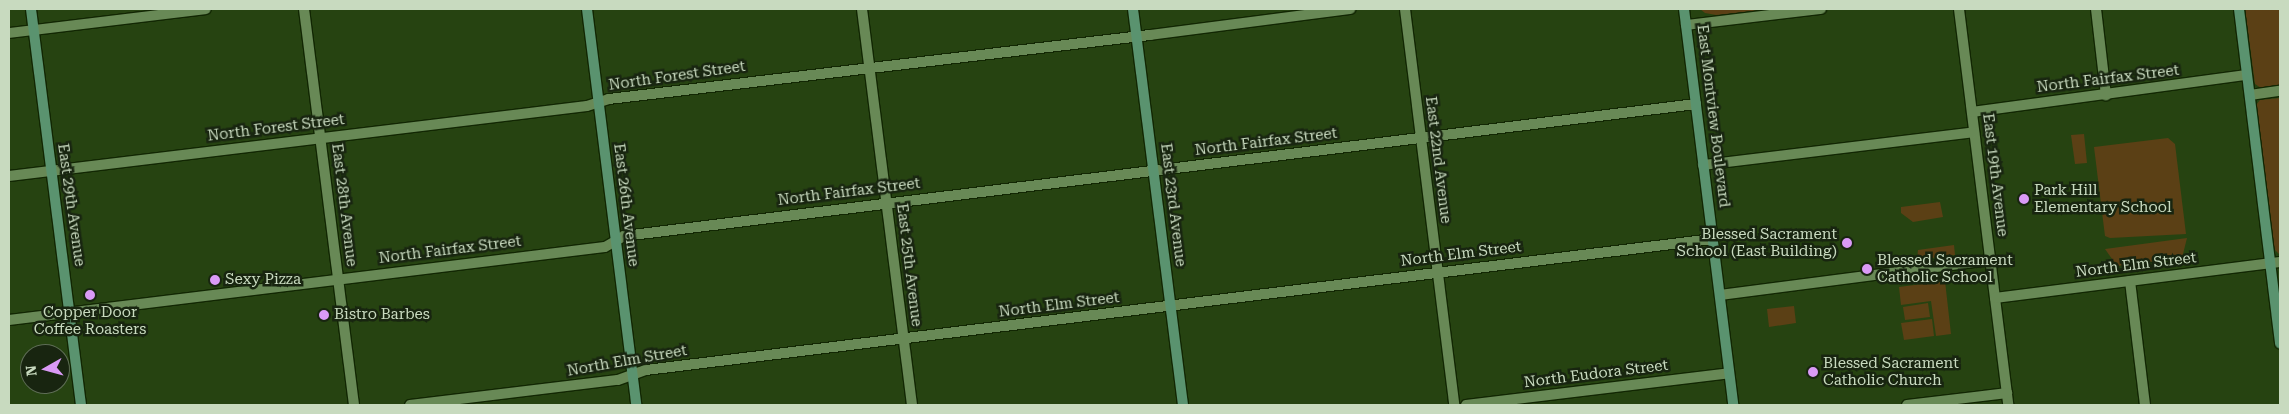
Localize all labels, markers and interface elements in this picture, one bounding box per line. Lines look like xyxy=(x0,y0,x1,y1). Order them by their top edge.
street label: East Montview Boulevard xyxy=(1693,23,1733,209)
street label: North Forest Street xyxy=(607,57,747,95)
street label: North Fairfax Street xyxy=(2036,61,2180,97)
street label: East 22nd Avenue xyxy=(1421,95,1455,225)
street label: North Forest Street xyxy=(206,111,346,145)
street label: East 19th Avenue xyxy=(1979,112,2011,238)
street label: North Fairfax Street xyxy=(1194,124,1338,160)
street label: East 29th Avenue xyxy=(53,142,89,268)
street label: East 28th Avenue xyxy=(328,142,360,268)
street label: East 26th Avenue xyxy=(610,142,642,268)
street label: East 23rd Avenue xyxy=(1156,142,1190,268)
street label: North Fairfax Street xyxy=(777,174,921,210)
place label: Park Hill Elementary School xyxy=(2034,181,2172,216)
marker: Park Hill Elementary School xyxy=(2018,193,2030,205)
street label: East 25th Avenue xyxy=(893,202,925,328)
place label: Blessed Sacrament School (East Building) xyxy=(1676,225,1837,260)
street label: North Fairfax Street xyxy=(378,232,522,268)
marker: Blessed Sacrament School (East Building) xyxy=(1841,237,1853,249)
street label: North Elm Street xyxy=(1400,238,1522,270)
street label: North Elm Street xyxy=(2075,249,2197,281)
place label: Blessed Sacrament Catholic School xyxy=(1877,251,2013,286)
marker: Blessed Sacrament Catholic School xyxy=(1861,263,1873,275)
place label: Sexy Pizza xyxy=(225,271,301,289)
marker: Sexy Pizza xyxy=(209,274,221,286)
marker: Copper Door Coffee Roasters xyxy=(84,289,96,301)
street label: North Elm Street xyxy=(998,289,1120,321)
place label: Copper Door Coffee Roasters xyxy=(34,303,146,338)
place label: Bistro Barbes xyxy=(334,306,430,324)
marker: Bistro Barbes xyxy=(318,309,330,321)
street label: North Elm Street xyxy=(566,342,688,380)
north arrow xyxy=(20,344,70,394)
place label: Blessed Sacrament Catholic Church xyxy=(1823,354,1959,389)
street label: North Eudora Street xyxy=(1523,356,1669,392)
text: N xyxy=(23,364,40,377)
marker: Blessed Sacrament Catholic Church xyxy=(1807,366,1819,378)

